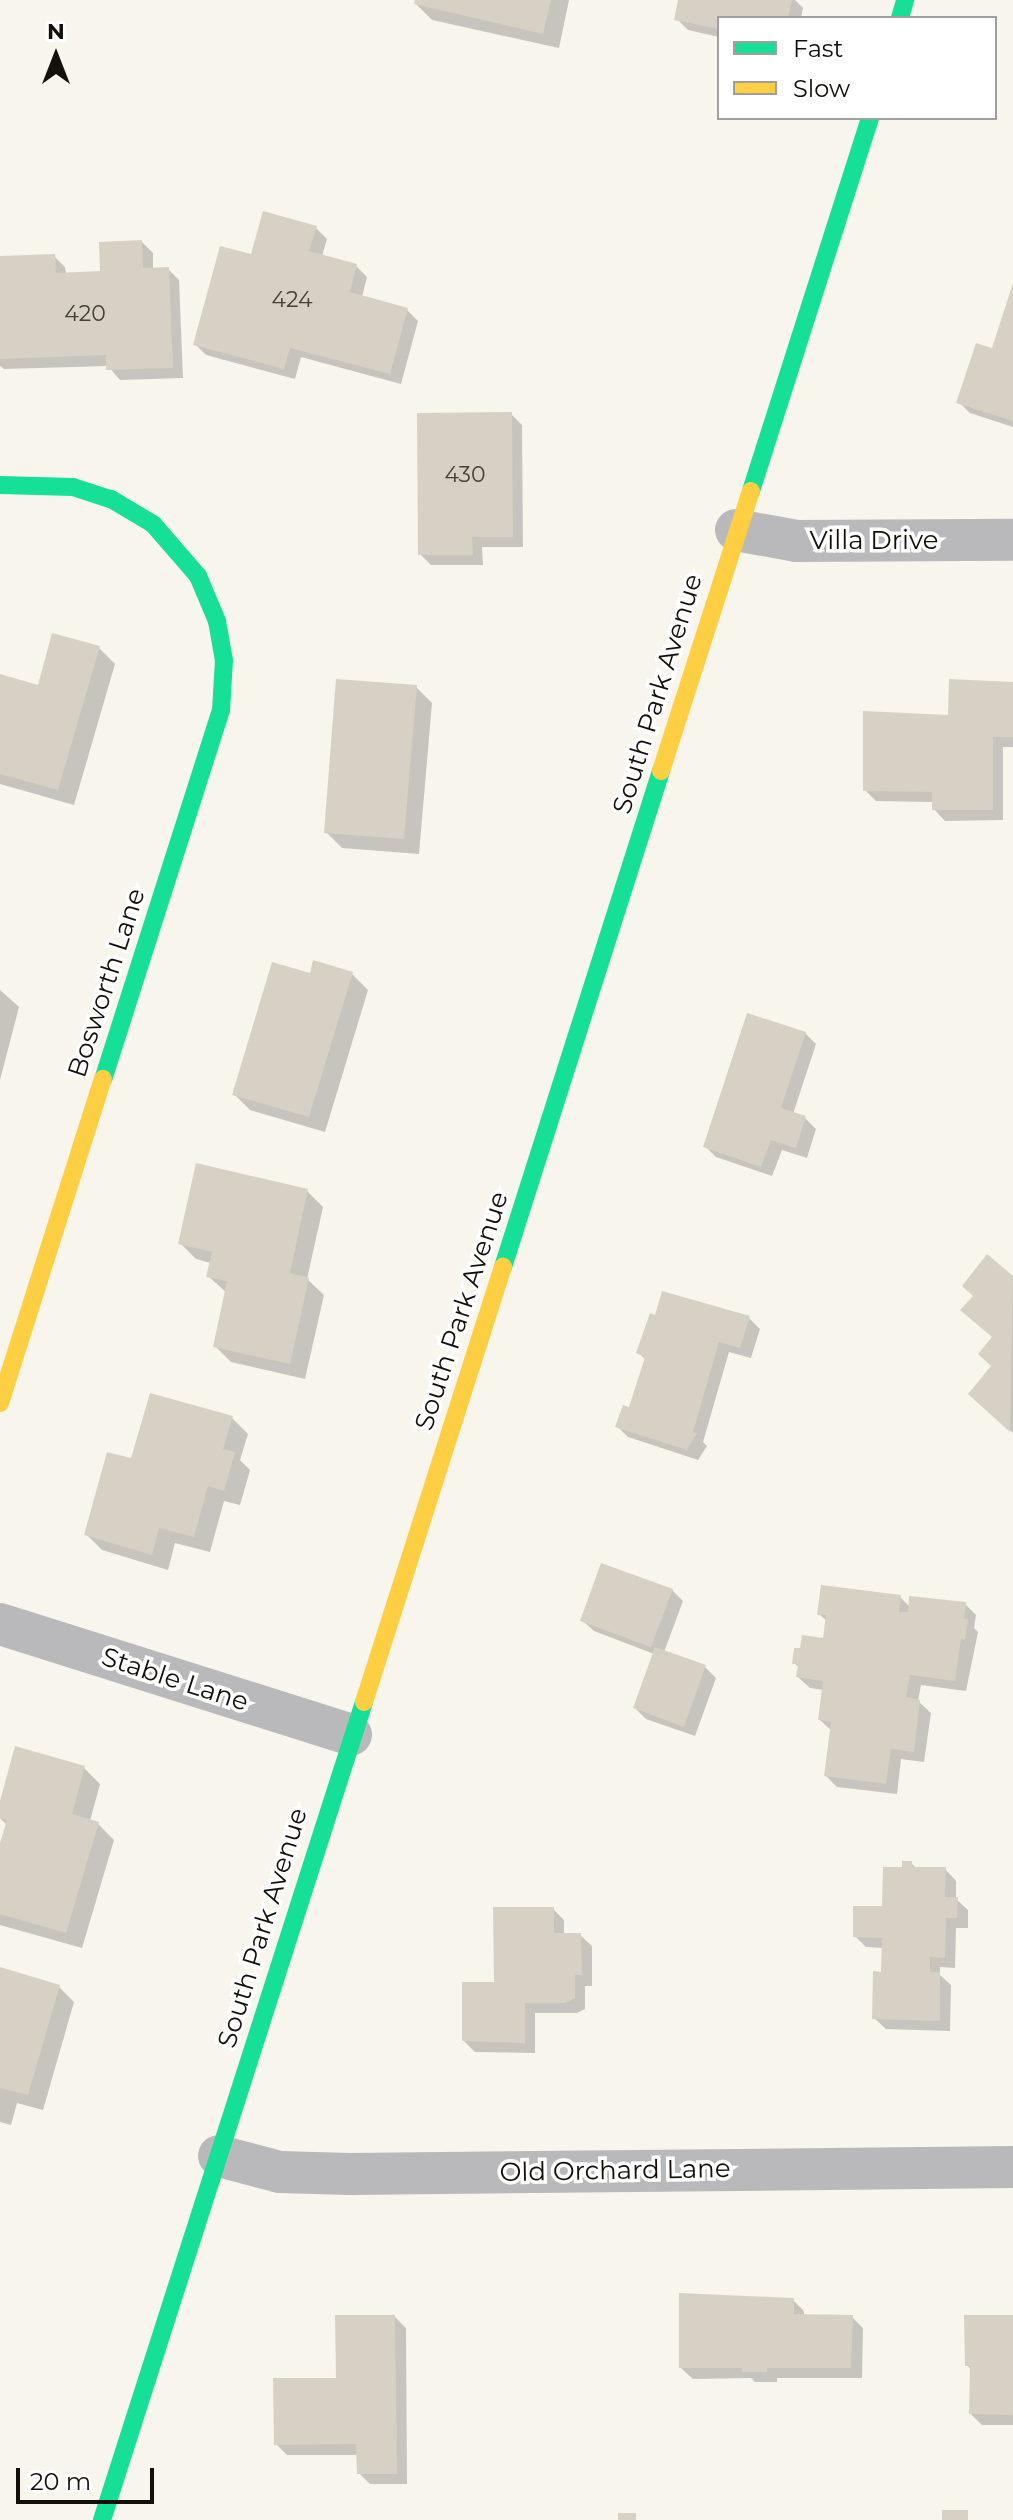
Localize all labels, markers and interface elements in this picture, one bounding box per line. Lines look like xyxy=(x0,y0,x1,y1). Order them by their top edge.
north arrow xyxy=(16,16,96,96)
legend xyxy=(717,16,997,120)
text: N xyxy=(47,18,65,45)
text: Fast xyxy=(793,34,843,63)
text: Slow xyxy=(793,74,850,103)
house number: 424 xyxy=(271,287,313,313)
house number: 420 xyxy=(64,301,106,327)
house number: 430 xyxy=(444,462,486,488)
street label: Villa Drive xyxy=(810,525,938,557)
street label: South Park Avenue xyxy=(607,570,709,818)
street label: Bosworth Lane xyxy=(62,885,152,1081)
street label: South Park Avenue xyxy=(409,1188,515,1434)
street label: Stable Lane xyxy=(98,1642,252,1718)
street label: South Park Avenue xyxy=(212,1804,314,2052)
street label: Old Orchard Lane xyxy=(499,2153,731,2189)
scale bar xyxy=(20,2452,158,2502)
text: 20 m xyxy=(30,2467,91,2496)

